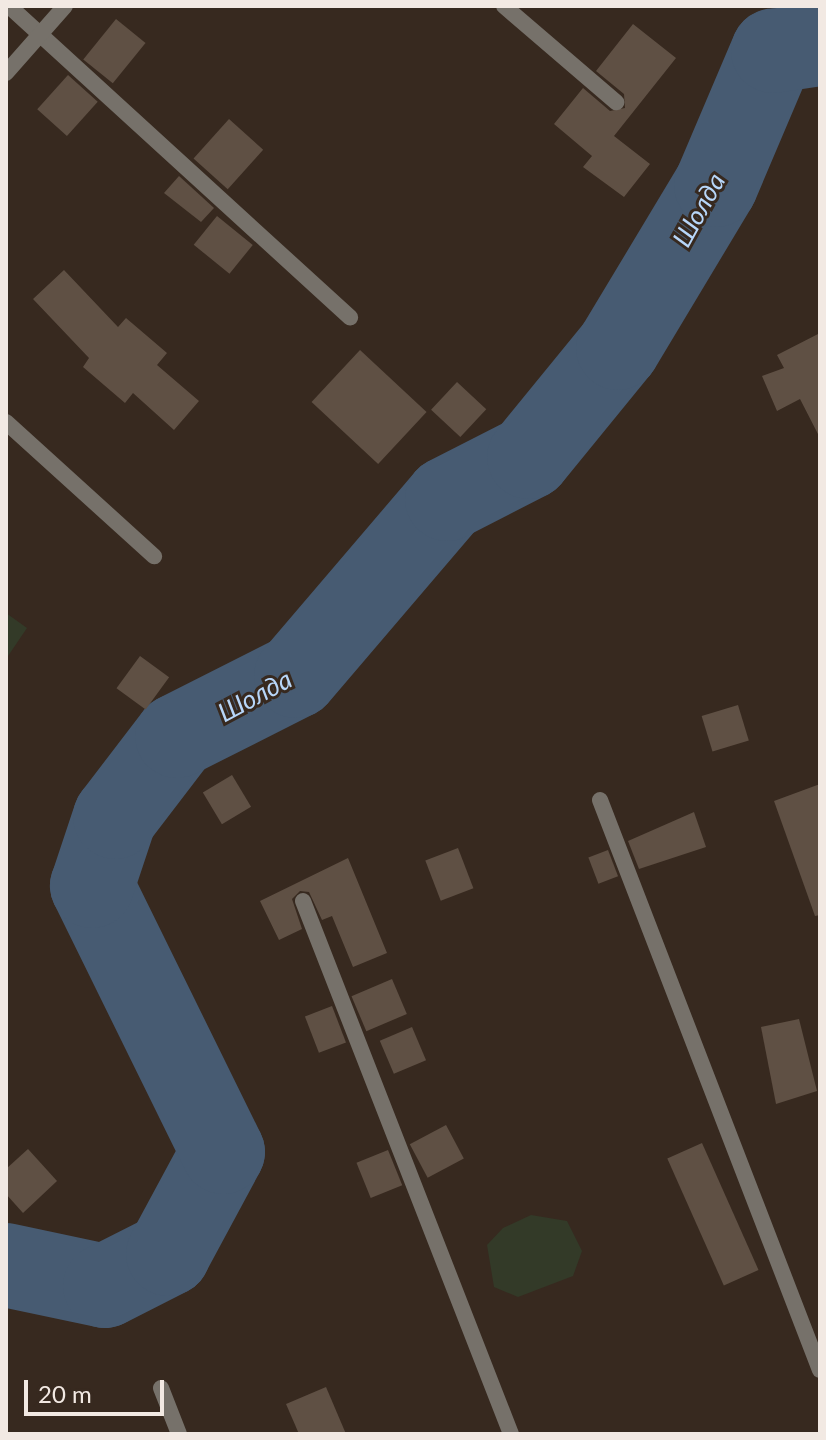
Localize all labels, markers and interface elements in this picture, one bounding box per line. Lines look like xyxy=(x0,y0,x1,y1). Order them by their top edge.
water label: Шолда xyxy=(666,168,732,252)
water label: Шолда xyxy=(213,664,297,728)
scale bar xyxy=(28,1364,168,1414)
text: 20 m xyxy=(38,1379,92,1408)

